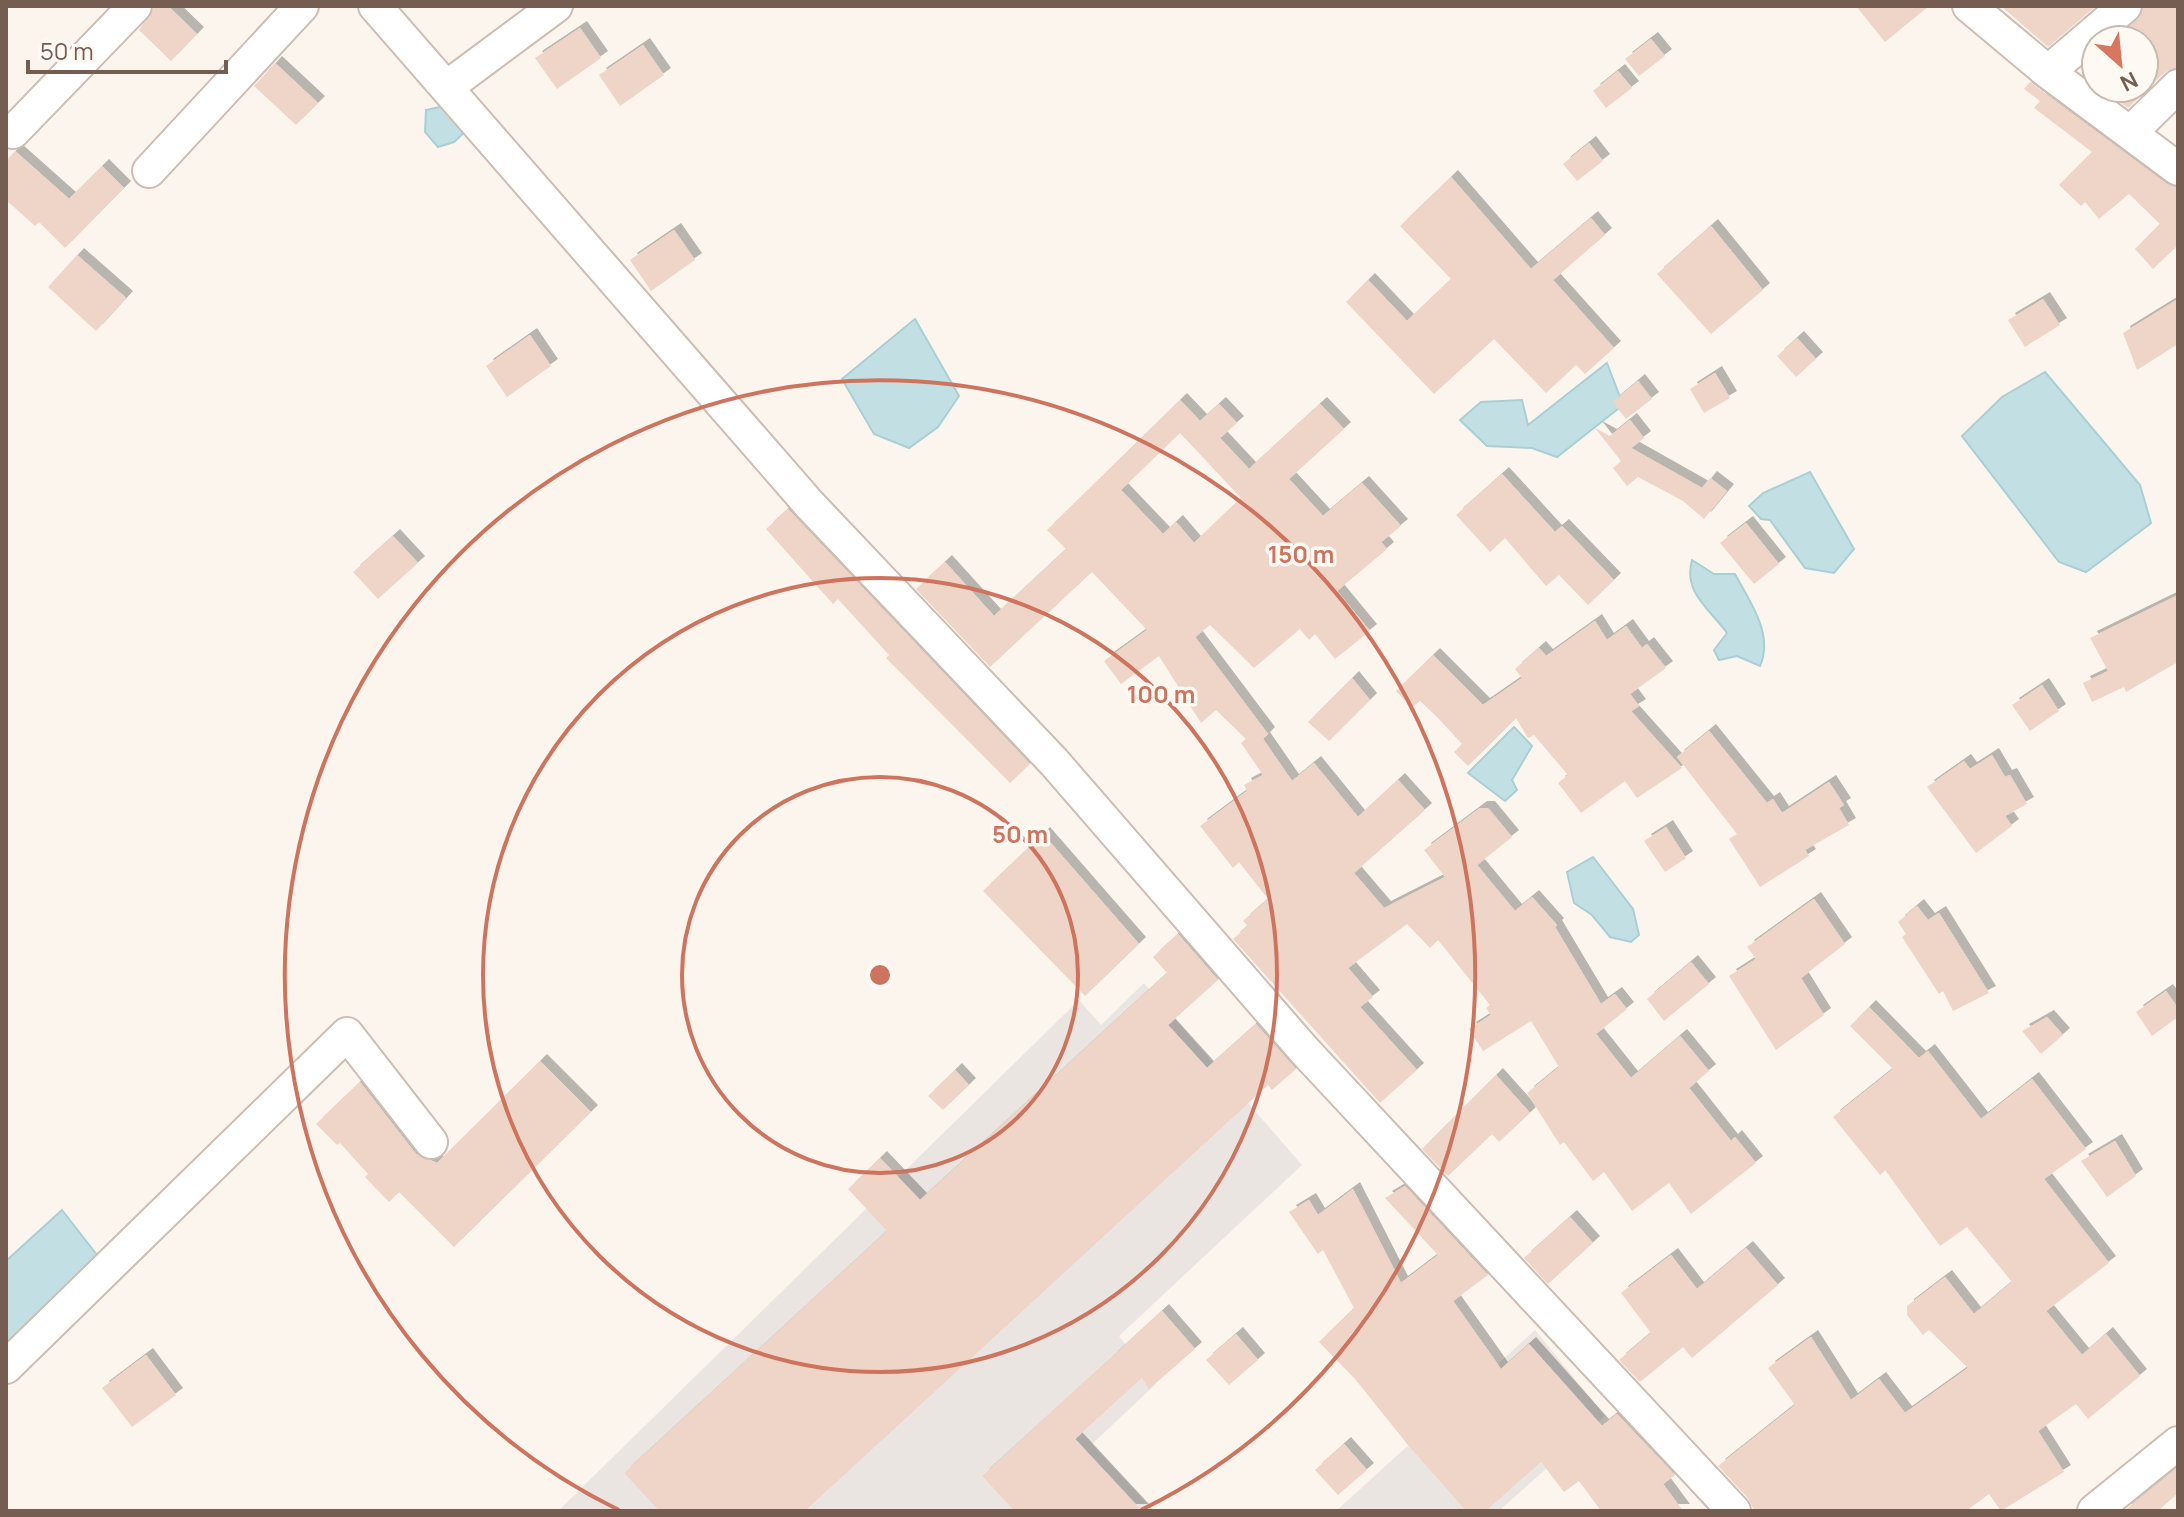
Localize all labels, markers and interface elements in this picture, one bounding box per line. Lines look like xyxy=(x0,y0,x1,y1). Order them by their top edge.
scale bar xyxy=(28,24,226,74)
north arrow xyxy=(2080,24,2160,104)
text: 50 m xyxy=(40,34,94,67)
text: N xyxy=(2115,65,2143,99)
text: 150 m xyxy=(1268,537,1334,570)
text: 100 m xyxy=(1127,677,1195,710)
text: 50 m xyxy=(992,817,1048,850)
centre of rings xyxy=(866,961,894,989)

